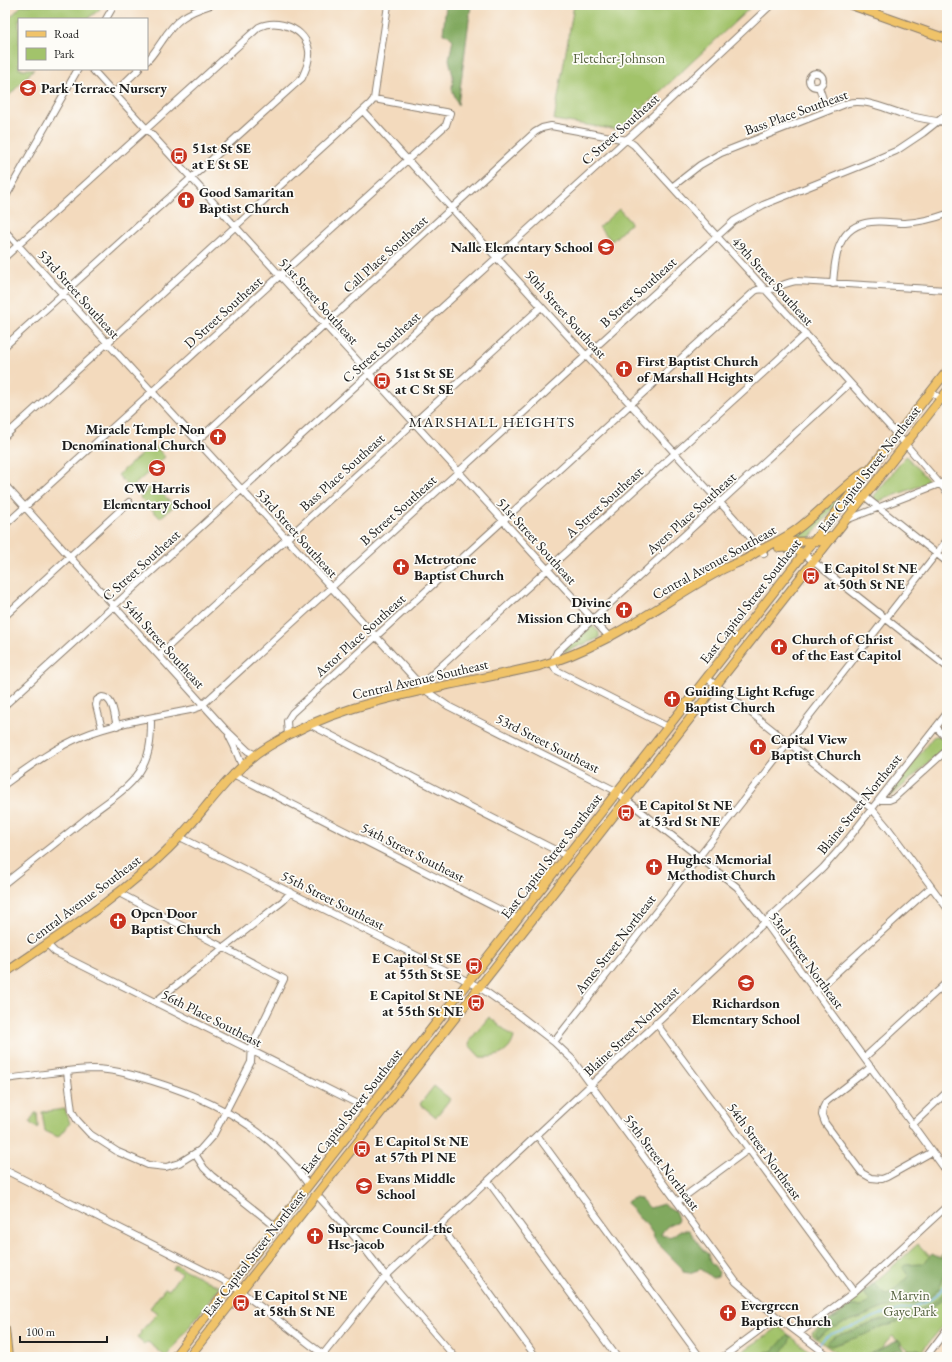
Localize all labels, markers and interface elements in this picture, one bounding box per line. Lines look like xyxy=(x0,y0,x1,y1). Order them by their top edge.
legend xyxy=(18,18,148,70)
text: Road xyxy=(54,26,80,42)
text: Park xyxy=(54,46,75,62)
park label: Fletcher-Johnson xyxy=(573,49,666,67)
school or university icon: Park Terrace Nursery xyxy=(18,78,38,98)
place label: Park Terrace Nursery xyxy=(41,79,167,97)
street label: Bass Place Southeast xyxy=(742,85,851,139)
street label: C Street Southeast xyxy=(577,89,663,169)
place label: 51st St SE at E St SE xyxy=(192,139,251,173)
bus stop icon: 51st St SE at E St SE xyxy=(169,146,189,166)
place label: Good Samaritan Baptist Church xyxy=(199,183,294,217)
church icon: Good Samaritan Baptist Church xyxy=(176,190,196,210)
street label: Call Place Southeast xyxy=(339,211,432,297)
street label: 49th Street Southeast xyxy=(728,233,818,330)
school or university icon: Nalle Elementary School xyxy=(596,237,616,257)
place label: Nalle Elementary School xyxy=(451,238,593,256)
street label: 53rd Street Southeast xyxy=(34,246,124,343)
street label: B Street Southeast xyxy=(596,252,680,331)
street label: 51st Street Southeast xyxy=(275,254,363,349)
street label: 50th Street Southeast xyxy=(521,266,611,363)
street label: D Street Southeast xyxy=(180,272,266,352)
street label: C Street Southeast xyxy=(338,307,424,387)
place label: First Baptist Church of Marshall Heights xyxy=(637,352,758,386)
church icon: First Baptist Church of Marshall Heights xyxy=(614,359,634,379)
place label: 51st St SE at C St SE xyxy=(395,364,454,398)
bus stop icon: 51st St SE at C St SE xyxy=(372,371,392,391)
street label: East Capitol Street Northeast xyxy=(814,401,925,536)
district label: MARSHALL HEIGHTS xyxy=(409,412,575,431)
place label: Miracle Temple Non Denominational Church xyxy=(62,420,205,454)
church icon: Miracle Temple Non Denominational Church xyxy=(208,427,228,447)
street label: Bass Place Southeast xyxy=(296,429,389,515)
school or university icon: CW Harris Elementary School xyxy=(147,458,167,478)
street label: A Street Southeast xyxy=(561,462,647,542)
street label: Ayers Place Southeast xyxy=(642,468,740,559)
street label: B Street Southeast xyxy=(356,470,440,549)
place label: CW Harris Elementary School xyxy=(103,479,211,513)
street label: 53rd Street Southeast xyxy=(252,485,342,582)
street label: 51st Street Southeast xyxy=(493,494,581,589)
street label: Central Avenue Southeast xyxy=(649,520,780,604)
street label: C Street Southeast xyxy=(98,525,184,605)
street label: East Capitol Street Southeast xyxy=(695,534,805,667)
place label: Metrotone Baptist Church xyxy=(414,550,504,584)
church icon: Metrotone Baptist Church xyxy=(391,557,411,577)
place label: E Capitol St NE at 50th St NE xyxy=(824,559,917,593)
bus stop icon: E Capitol St NE at 50th St NE xyxy=(801,566,821,586)
street label: Astor Place Southeast xyxy=(310,589,409,681)
place label: Divine Mission Church xyxy=(517,593,611,627)
street label: 54th Street Southeast xyxy=(119,596,209,693)
church icon: Divine Mission Church xyxy=(614,600,634,620)
place label: Church of Christ of the East Capitol xyxy=(792,630,901,664)
church icon: Church of Christ of the East Capitol xyxy=(769,637,789,657)
street label: Central Avenue Southeast xyxy=(350,654,490,703)
place label: Guiding Light Refuge Baptist Church xyxy=(685,682,815,716)
church icon: Guiding Light Refuge Baptist Church xyxy=(662,689,682,709)
street label: 53rd Street Southeast xyxy=(493,709,603,777)
place label: Capital View Baptist Church xyxy=(771,730,861,764)
church icon: Capital View Baptist Church xyxy=(748,737,768,757)
street label: Blaine Street Northeast xyxy=(813,750,905,858)
street label: East Capitol Street Southeast xyxy=(496,789,606,922)
place label: E Capitol St NE at 53rd St NE xyxy=(639,796,732,830)
bus stop icon: E Capitol St NE at 53rd St NE xyxy=(616,803,636,823)
street label: 54th Street Southeast xyxy=(358,818,468,886)
place label: Hughes Memorial Methodist Church xyxy=(667,850,776,884)
street label: Central Avenue Southeast xyxy=(22,851,144,949)
church icon: Hughes Memorial Methodist Church xyxy=(644,857,664,877)
street label: 55th Street Southeast xyxy=(278,866,388,934)
street label: Ames Street Northeast xyxy=(570,890,660,998)
place label: Open Door Baptist Church xyxy=(131,904,221,938)
street label: 53rd Street Northeast xyxy=(766,908,849,1013)
church icon: Open Door Baptist Church xyxy=(108,911,128,931)
place label: E Capitol St SE at 55th St SE xyxy=(372,949,461,983)
bus stop icon: E Capitol St SE at 55th St SE xyxy=(464,956,484,976)
school or university icon: Richardson Elementary School xyxy=(736,973,756,993)
street label: Blaine Street Northeast xyxy=(579,982,683,1080)
street label: 56th Place Southeast xyxy=(159,985,266,1051)
place label: E Capitol St NE at 55th St NE xyxy=(370,986,463,1020)
bus stop icon: E Capitol St NE at 55th St NE xyxy=(466,993,486,1013)
place label: Richardson Elementary School xyxy=(692,994,800,1028)
street label: East Capitol Street Southeast xyxy=(296,1044,406,1177)
street label: 54th Street Northeast xyxy=(724,1099,807,1204)
street label: 55th Street Northeast xyxy=(620,1110,704,1214)
place label: E Capitol St NE at 57th Pl NE xyxy=(375,1132,468,1166)
bus stop icon: E Capitol St NE at 57th Pl NE xyxy=(352,1139,372,1159)
place label: Evans Middle School xyxy=(377,1169,455,1203)
school or university icon: Evans Middle School xyxy=(354,1176,374,1196)
street label: East Capitol Street Northeast xyxy=(199,1185,310,1320)
place label: Supreme Council-the Hse-jacob xyxy=(328,1219,452,1253)
church icon: Supreme Council-the Hse-jacob xyxy=(305,1226,325,1246)
place label: E Capitol St NE at 58th St NE xyxy=(254,1286,347,1320)
park label: Marvin Gaye Park xyxy=(883,1286,937,1320)
bus stop icon: E Capitol St NE at 58th St NE xyxy=(231,1293,251,1313)
place label: Evergreen Baptist Church xyxy=(741,1296,831,1330)
church icon: Evergreen Baptist Church xyxy=(718,1303,738,1323)
scale bar xyxy=(20,1318,107,1344)
text: 100 m xyxy=(26,1324,56,1340)

